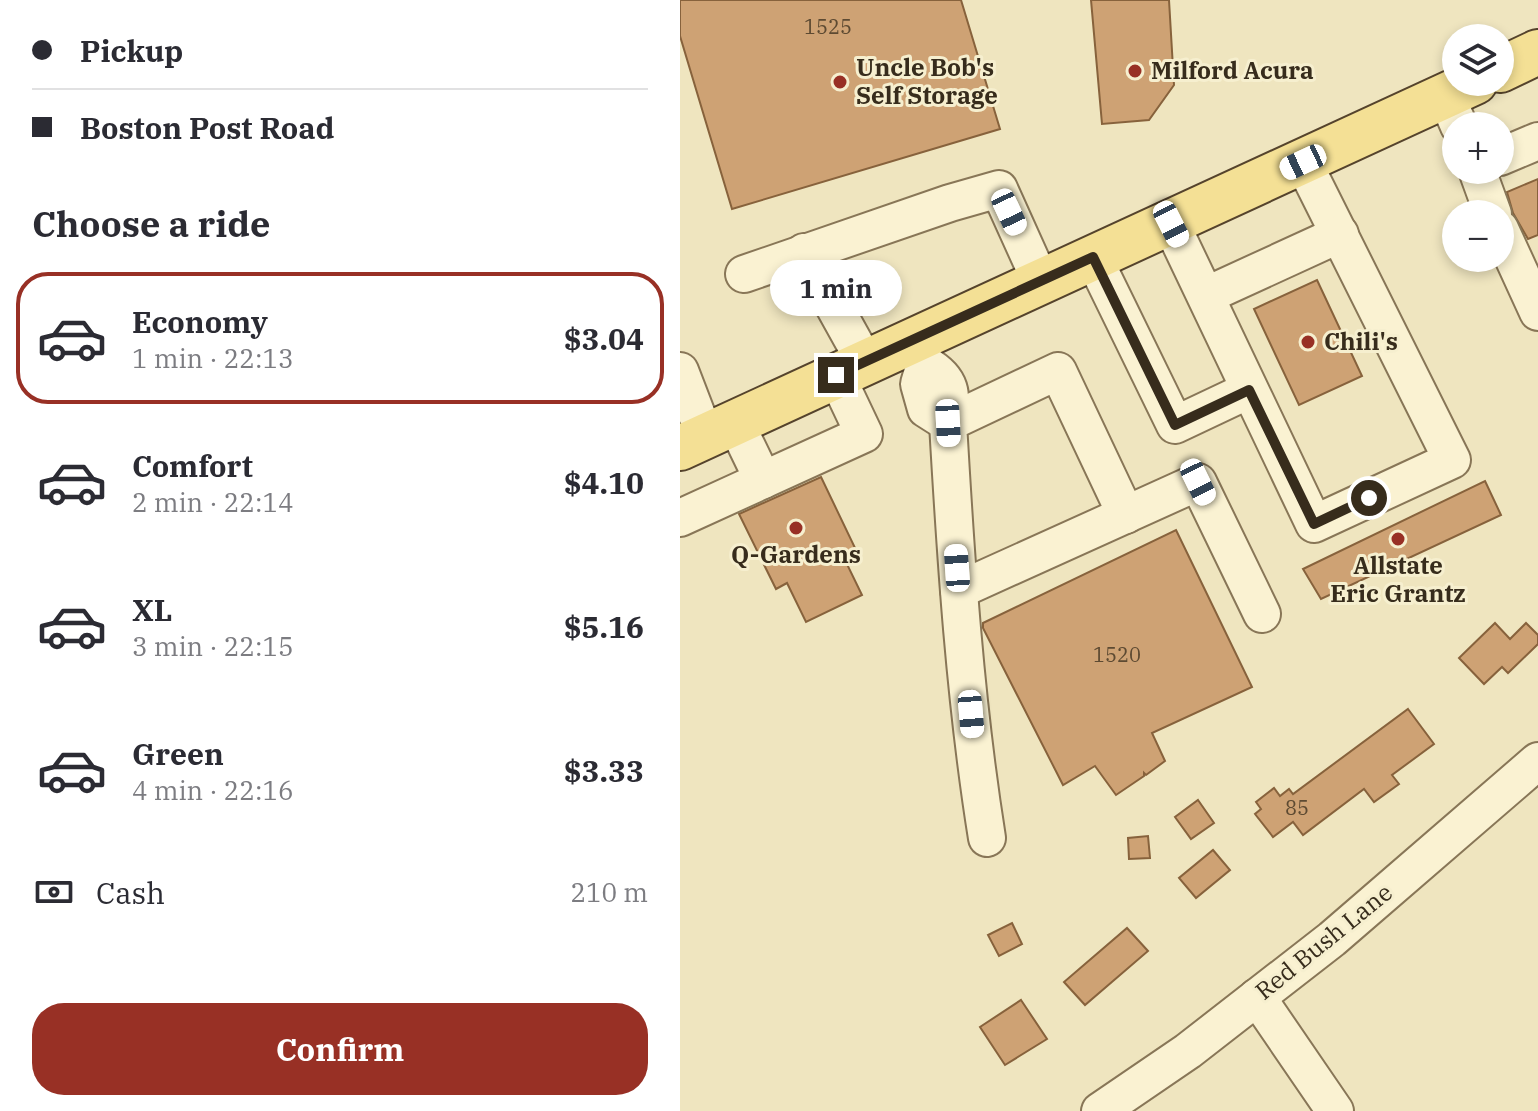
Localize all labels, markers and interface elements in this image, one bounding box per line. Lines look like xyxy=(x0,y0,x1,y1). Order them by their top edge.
house number: 1525 xyxy=(804,13,852,40)
map controls xyxy=(1442,24,1514,272)
button: layers xyxy=(1442,24,1514,96)
text: Pickup xyxy=(80,31,183,70)
place label: Uncle Bob's Self Storage xyxy=(856,51,998,111)
place label: Milford Acura xyxy=(1151,54,1314,86)
marker: Milford Acura xyxy=(1126,62,1144,80)
marker: Uncle Bob's Self Storage xyxy=(831,73,849,91)
text: Boston Post Road xyxy=(80,108,335,147)
button: + xyxy=(1442,112,1514,184)
car xyxy=(1276,141,1330,183)
car xyxy=(988,185,1030,239)
car xyxy=(1149,197,1193,251)
text: Choose a ride xyxy=(32,200,271,247)
button: − xyxy=(1442,200,1514,272)
callout: 1 min xyxy=(770,259,902,315)
text: 1 min xyxy=(800,271,872,305)
icon: car xyxy=(36,302,108,374)
text: Economy xyxy=(132,302,268,341)
text: $3.04 xyxy=(564,319,644,358)
place label: Chili's xyxy=(1324,325,1398,357)
marker: Chili's xyxy=(1299,333,1317,351)
text: 1 min · 22:13 xyxy=(132,341,294,375)
route end xyxy=(818,357,854,393)
car xyxy=(935,398,961,448)
icon: car xyxy=(36,446,108,518)
text: Comfort xyxy=(132,446,253,485)
car xyxy=(1177,455,1219,509)
text: $4.10 xyxy=(564,463,644,502)
route start xyxy=(1351,480,1387,516)
text: 2 min · 22:14 xyxy=(132,485,294,519)
marker: Q-Gardens xyxy=(787,519,805,537)
marker: Allstate Eric Grantz xyxy=(1389,530,1407,548)
place label: Q-Gardens xyxy=(731,538,861,570)
car xyxy=(943,543,971,593)
place label: Allstate Eric Grantz xyxy=(1330,549,1466,609)
icon: car xyxy=(36,590,108,662)
text: XL xyxy=(132,590,172,629)
text: $5.16 xyxy=(564,607,644,646)
text: 3 min · 22:15 xyxy=(132,629,294,663)
house number: 1520 xyxy=(1093,641,1141,668)
car xyxy=(957,689,985,739)
icon: car xyxy=(36,734,108,806)
text: Green xyxy=(132,734,224,773)
text: $3.33 xyxy=(564,751,644,790)
text: 4 min · 22:16 xyxy=(132,773,294,807)
house number: 85 xyxy=(1285,794,1309,821)
icon: cash xyxy=(32,870,76,914)
text: Cash xyxy=(96,873,165,912)
text: 210 m xyxy=(570,875,648,909)
street label: Red Bush Lane xyxy=(1248,876,1399,1006)
button: Confirm xyxy=(32,1003,648,1095)

